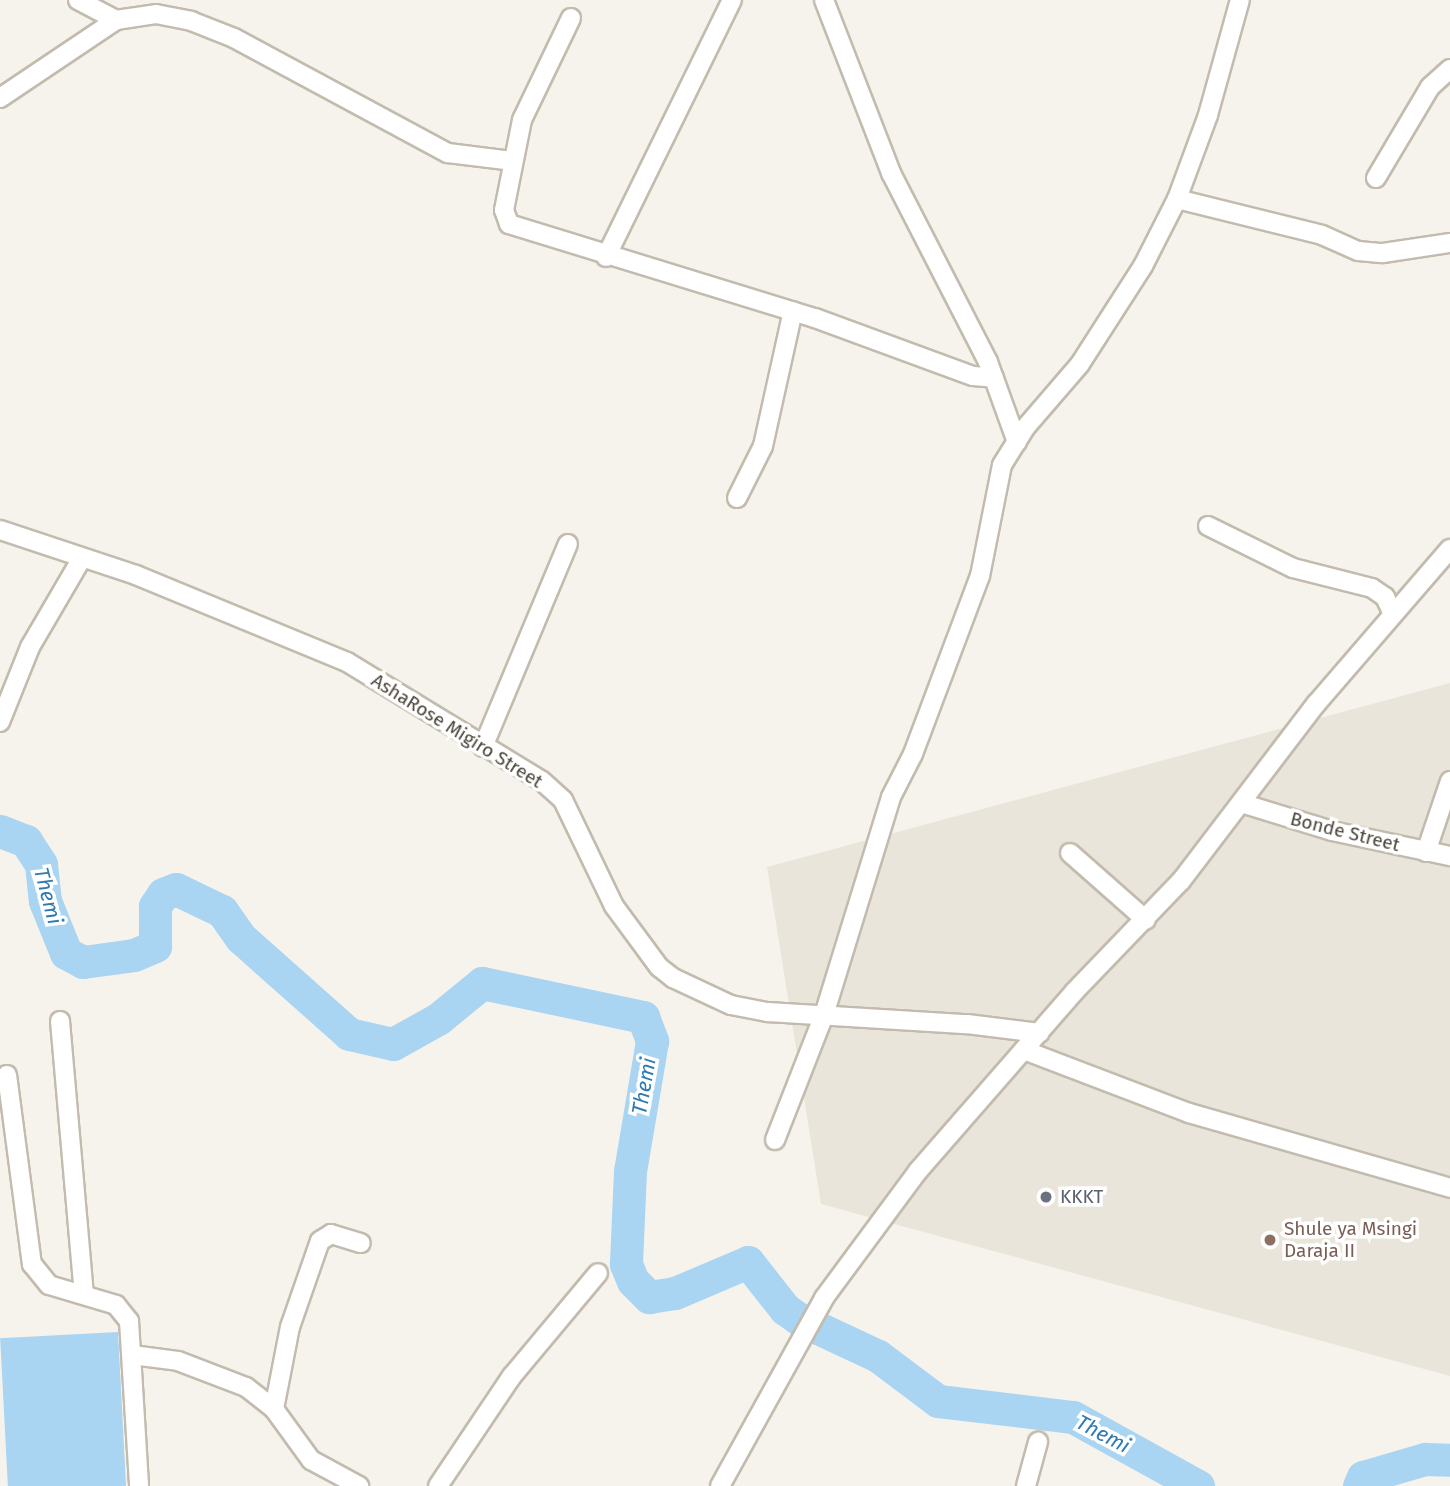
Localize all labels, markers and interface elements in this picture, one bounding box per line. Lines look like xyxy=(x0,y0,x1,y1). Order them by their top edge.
street label: AshaRose Migiro Street xyxy=(367,669,547,793)
street label: Bonde Street xyxy=(1288,807,1402,857)
water label: Themi xyxy=(28,865,68,927)
water label: Themi xyxy=(627,1056,661,1116)
place label: KKKT xyxy=(1060,1186,1103,1208)
marker: KKKT xyxy=(1038,1189,1054,1205)
place label: Shule ya Msingi Daraja II xyxy=(1284,1218,1417,1262)
marker: Shule ya Msingi Daraja II xyxy=(1262,1232,1278,1248)
water label: Themi xyxy=(1072,1409,1134,1459)

